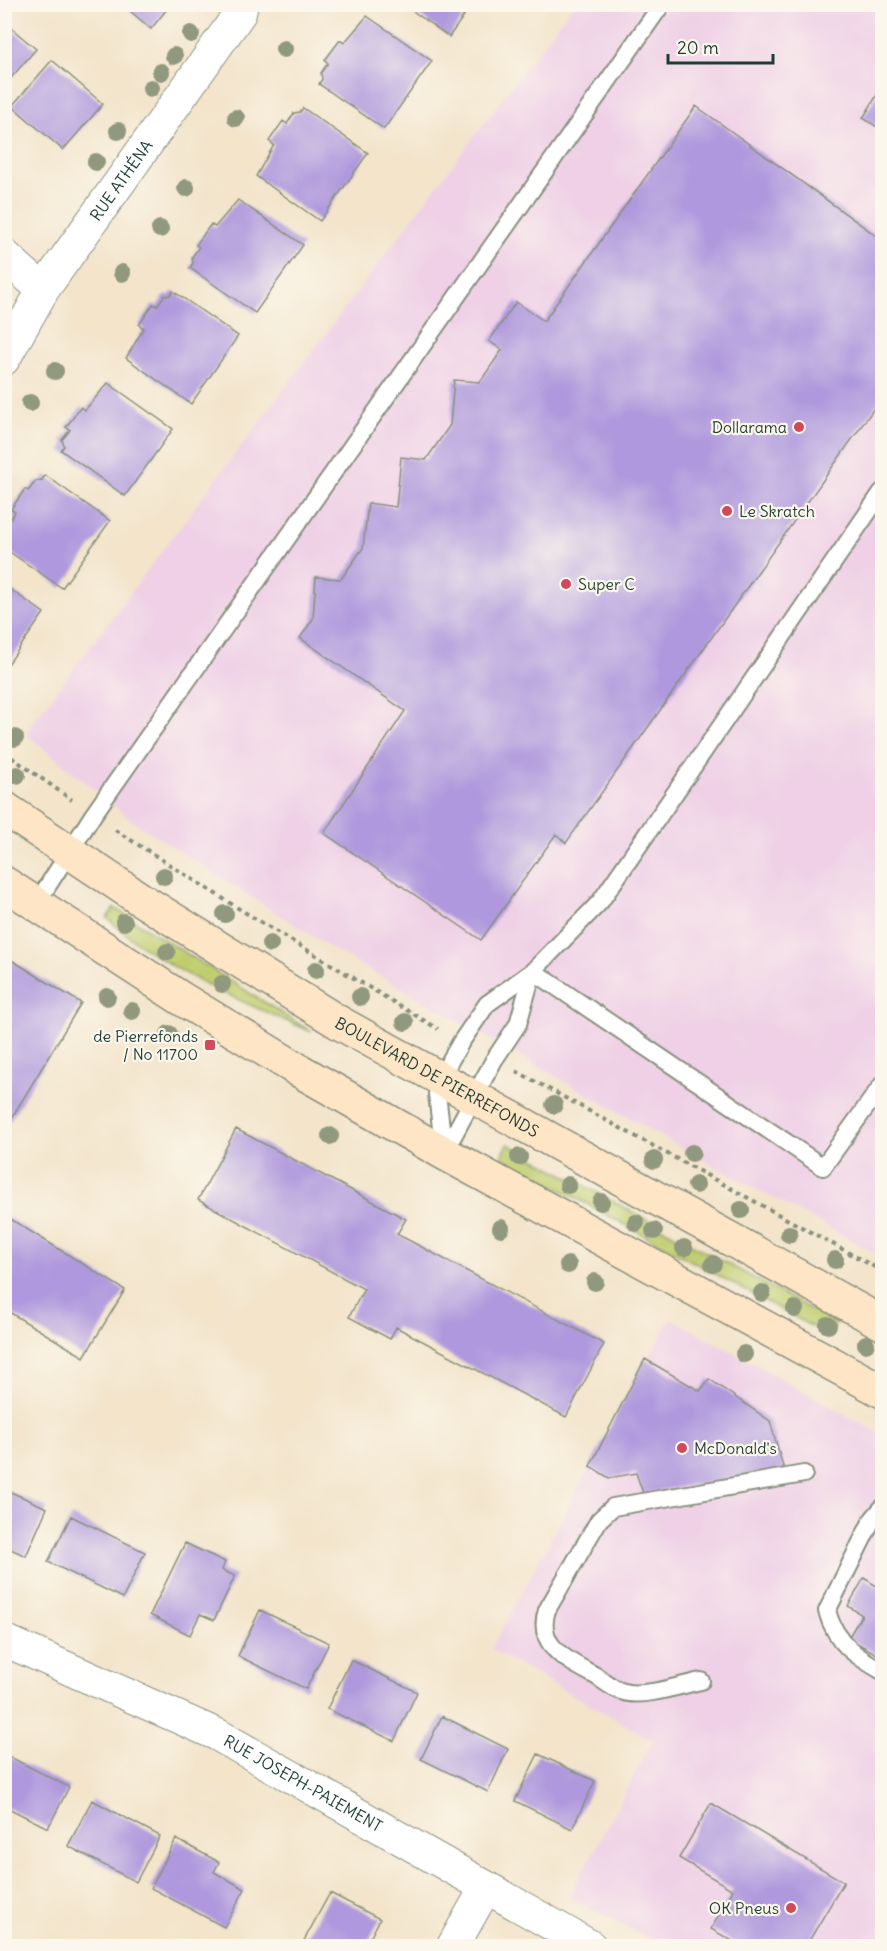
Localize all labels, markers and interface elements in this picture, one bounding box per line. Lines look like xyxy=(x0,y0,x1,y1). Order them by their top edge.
scale bar xyxy=(668,27,773,65)
text: 20 m xyxy=(677,36,719,59)
street label: RUE ATHÉNA xyxy=(86,136,157,225)
place label: Dollarama xyxy=(712,417,787,437)
marker: Dollarama xyxy=(792,420,806,434)
place label: Le Skratch xyxy=(739,501,815,521)
marker: Le Skratch xyxy=(720,504,734,518)
place label: Super C xyxy=(578,574,635,594)
marker: Super C xyxy=(559,577,573,591)
street label: BOULEVARD DE PIERREFONDS xyxy=(332,1012,543,1141)
place label: de Pierrefonds / No 11700 xyxy=(93,1026,198,1064)
marker: de Pierrefonds / No 11700 xyxy=(203,1038,217,1052)
place label: McDonald's xyxy=(694,1438,777,1458)
marker: McDonald's xyxy=(675,1441,689,1455)
street label: RUE JOSEPH-PAIEMENT xyxy=(220,1730,386,1836)
place label: OK Pneus xyxy=(709,1898,779,1918)
marker: OK Pneus xyxy=(784,1901,798,1915)

